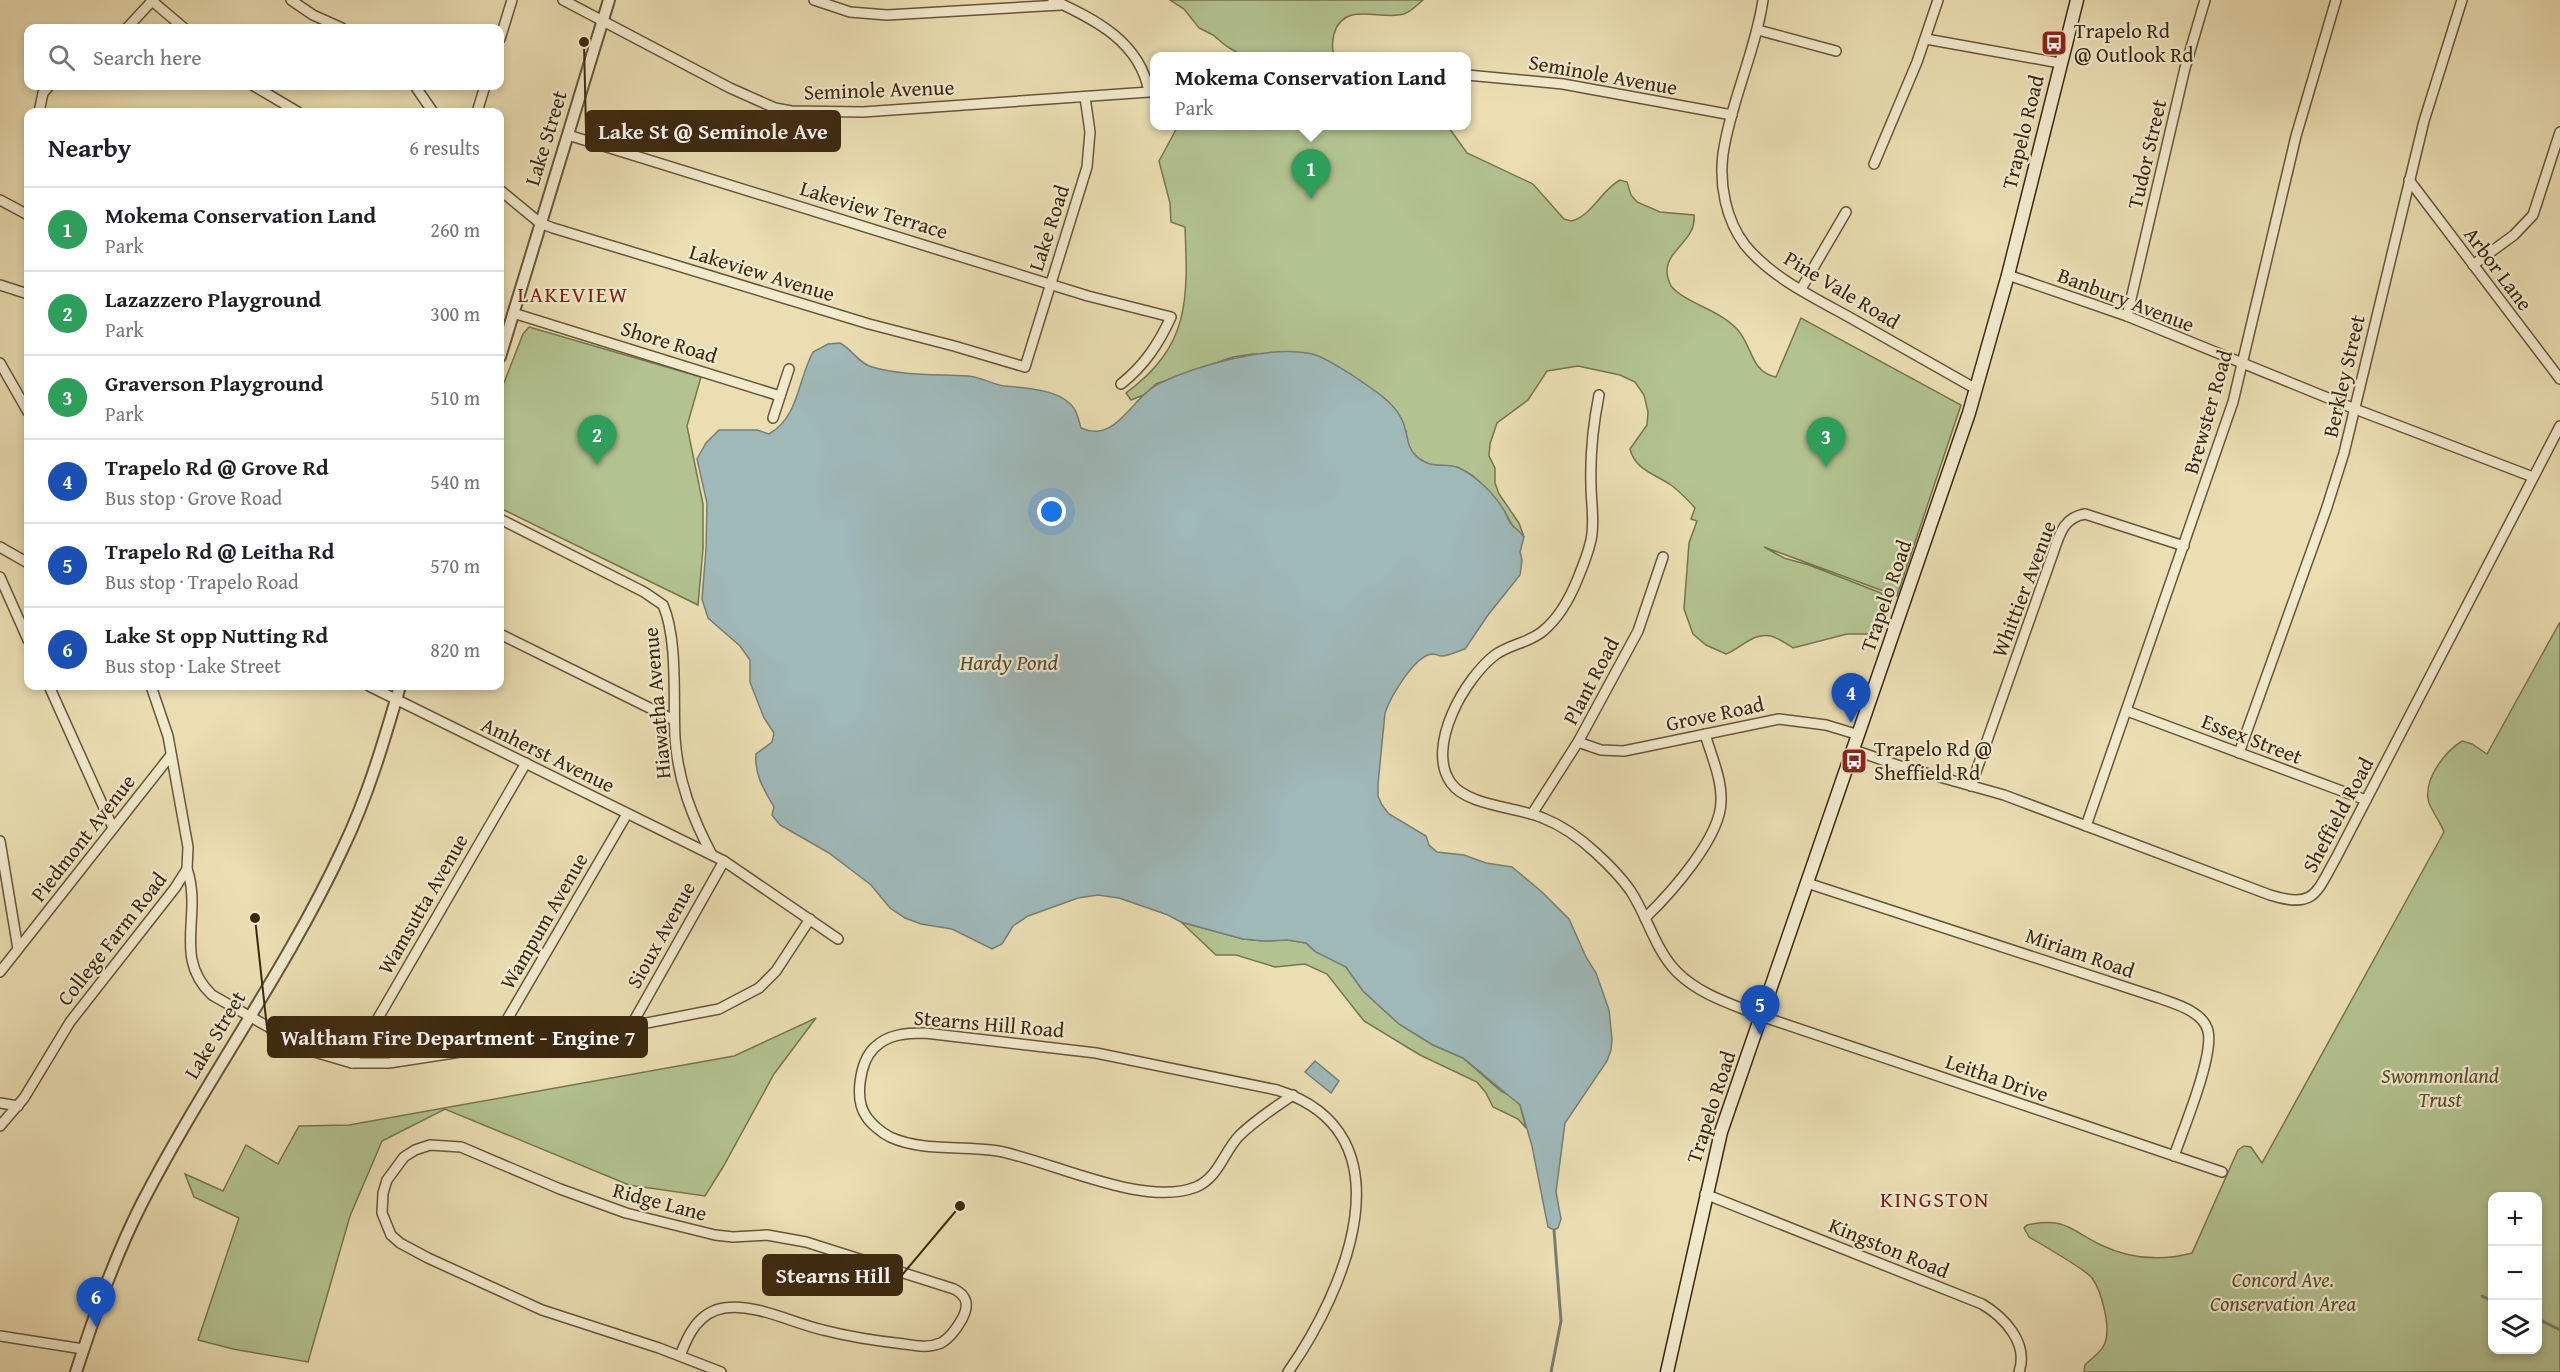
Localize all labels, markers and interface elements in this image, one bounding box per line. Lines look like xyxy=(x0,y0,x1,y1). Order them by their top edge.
place label: Trapelo Rd @ Outlook Rd xyxy=(2074,15,2194,70)
search box xyxy=(24,24,504,90)
bus stop icon: Trapelo Rd @ Outlook Rd xyxy=(2039,28,2069,58)
icon: search xyxy=(45,41,78,74)
text: Search here xyxy=(93,41,202,73)
street label: Seminole Avenue xyxy=(1526,46,1680,103)
popup xyxy=(1150,52,1471,130)
text: Mokema Conservation Land xyxy=(1175,61,1446,93)
street label: Seminole Avenue xyxy=(803,71,955,108)
street label: Trapelo Road xyxy=(1993,71,2052,192)
street label: Lake Street xyxy=(516,86,575,189)
text: Park xyxy=(1175,93,1214,122)
street label: Tudor Street xyxy=(2119,96,2174,212)
callout: Lake St @ Seminole Ave xyxy=(586,111,840,151)
text: Lake St @ Seminole Ave xyxy=(598,115,828,147)
text: Nearby xyxy=(48,128,131,167)
text: 6 results xyxy=(409,133,480,162)
pin: 1 xyxy=(1292,150,1330,199)
street label: Lakeview Terrace xyxy=(796,172,952,247)
street label: Lake Road xyxy=(1020,180,1077,275)
text: Mokema Conservation Land xyxy=(105,199,376,231)
text: 1 xyxy=(62,215,73,244)
text: 260 m xyxy=(430,215,480,244)
street label: Arbor Lane xyxy=(2457,220,2540,317)
text: Park xyxy=(105,231,144,260)
street label: Lakeview Avenue xyxy=(686,236,839,309)
street label: Pine Vale Road xyxy=(1778,243,1907,337)
street label: Banbury Avenue xyxy=(2053,259,2199,340)
district label: LAKEVIEW xyxy=(517,278,629,310)
text: Lazazzero Playground xyxy=(105,283,321,315)
text: 2 xyxy=(62,299,73,328)
text: 300 m xyxy=(430,299,480,328)
street label: Berkley Street xyxy=(2314,311,2373,440)
street label: Shore Road xyxy=(617,312,722,371)
text: Park xyxy=(105,315,144,344)
street label: Brewster Road xyxy=(2175,345,2240,478)
text: Graverson Playground xyxy=(105,367,323,399)
text: 3 xyxy=(62,383,73,412)
text: 510 m xyxy=(430,383,480,412)
text: Park xyxy=(105,399,144,428)
pin: 2 xyxy=(578,416,616,465)
pin: 3 xyxy=(1806,418,1846,467)
text: Trapelo Rd @ Grove Rd xyxy=(105,451,329,483)
text: 4 xyxy=(62,467,73,496)
text: 540 m xyxy=(430,467,480,496)
text: Bus stop · Grove Road xyxy=(105,483,282,512)
your location xyxy=(1037,497,1066,526)
street label: Whittier Avenue xyxy=(1983,516,2064,662)
text: Trapelo Rd @ Leitha Rd xyxy=(105,535,334,567)
street label: Trapelo Road xyxy=(1852,535,1919,656)
text: 5 xyxy=(62,551,73,580)
text: 570 m xyxy=(430,551,480,580)
text: Bus stop · Trapelo Road xyxy=(105,567,299,596)
text: Lake St opp Nutting Rd xyxy=(105,619,328,651)
street label: Hiawatha Avenue xyxy=(634,626,679,780)
street label: Plant Road xyxy=(1555,631,1627,730)
text: 6 xyxy=(62,635,73,664)
text: 820 m xyxy=(430,635,480,664)
water label: Hardy Pond xyxy=(959,646,1059,678)
text: Bus stop · Lake Street xyxy=(105,651,281,680)
pin: 4 xyxy=(1832,674,1870,723)
street label: Grove Road xyxy=(1663,688,1767,739)
street label: Essex Street xyxy=(2197,705,2307,772)
street label: Amherst Avenue xyxy=(476,709,620,800)
place label: Trapelo Rd @ Sheffield Rd xyxy=(1874,733,1992,788)
bus stop icon: Trapelo Rd @ Sheffield Rd xyxy=(1839,746,1869,776)
street label: Sheffield Road xyxy=(2294,751,2381,878)
street label: Piedmont Avenue xyxy=(23,767,142,908)
street label: Wamsutta Avenue xyxy=(370,828,475,980)
street label: Wampum Avenue xyxy=(492,847,595,995)
street label: College Farm Road xyxy=(49,865,174,1012)
street label: Sioux Avenue xyxy=(618,875,703,994)
street label: Miriam Road xyxy=(2022,919,2140,986)
street label: Lake Street xyxy=(176,984,253,1085)
pin: 5 xyxy=(1740,986,1780,1035)
street label: Stearns Hill Road xyxy=(912,1001,1066,1046)
callout: Waltham Fire Department - Engine 7 xyxy=(268,1017,647,1057)
text: Waltham Fire Department - Engine 7 xyxy=(280,1021,636,1053)
street label: Leitha Drive xyxy=(1942,1045,2053,1110)
street label: Trapelo Road xyxy=(1678,1046,1744,1167)
park label: Swommonland Trust xyxy=(2381,1060,2499,1115)
street label: Ridge Lane xyxy=(610,1174,711,1229)
district label: KINGSTON xyxy=(1880,1183,1990,1215)
map controls xyxy=(2488,1192,2542,1354)
button: + xyxy=(2488,1192,2542,1246)
street label: Kingston Road xyxy=(1824,1209,1955,1286)
button: − xyxy=(2488,1246,2542,1300)
callout: Stearns Hill xyxy=(763,1255,902,1295)
text: Stearns Hill xyxy=(775,1259,891,1291)
park label: Concord Ave. Conservation Area xyxy=(2210,1264,2356,1319)
pin: 6 xyxy=(76,1278,116,1327)
button: layers xyxy=(2488,1300,2542,1354)

